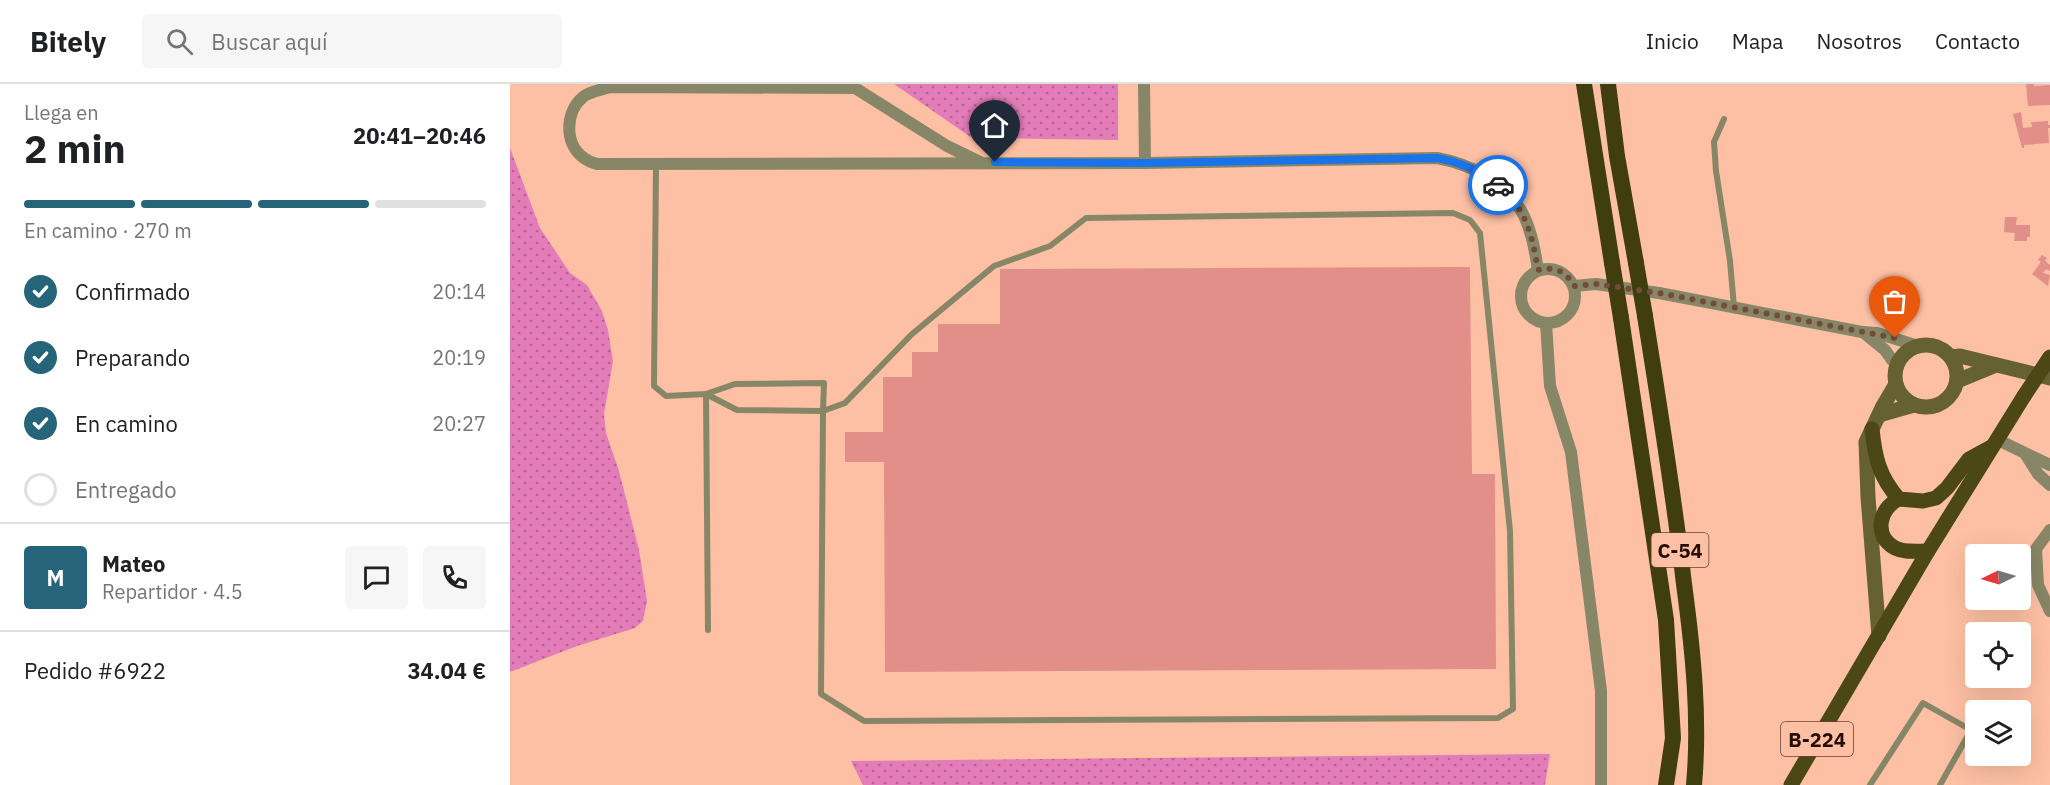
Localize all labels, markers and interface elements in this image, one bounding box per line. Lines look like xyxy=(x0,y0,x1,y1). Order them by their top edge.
search box xyxy=(142,14,562,68)
text: Bitely xyxy=(30,23,106,60)
icon: search xyxy=(163,25,196,58)
text: Buscar aquí xyxy=(211,27,327,56)
text: Inicio xyxy=(1646,27,1699,55)
text: Mapa xyxy=(1732,27,1784,55)
text: Nosotros xyxy=(1817,27,1902,55)
text: Contacto xyxy=(1935,27,2020,55)
text: Llega en xyxy=(24,99,99,126)
pin xyxy=(969,100,1020,162)
icon: home xyxy=(978,109,1011,142)
text: 20:41–20:46 xyxy=(353,121,486,150)
text: 2 min xyxy=(24,123,126,174)
courier xyxy=(1468,155,1528,215)
icon: car xyxy=(1482,169,1515,202)
text: En camino · 270 m xyxy=(24,217,192,244)
icon: check xyxy=(24,275,57,308)
pin xyxy=(1869,276,1920,338)
text: Confirmado xyxy=(75,277,190,306)
text: 20:14 xyxy=(432,278,486,305)
icon: bag xyxy=(1878,285,1911,318)
icon: check xyxy=(24,341,57,374)
text: Preparando xyxy=(75,343,190,372)
text: 20:19 xyxy=(432,344,486,371)
icon: check xyxy=(24,407,57,440)
text: En camino xyxy=(75,409,178,438)
text: 20:27 xyxy=(432,410,486,437)
text: Entregado xyxy=(75,475,176,504)
road number: C-54 xyxy=(1652,533,1708,567)
north arrow xyxy=(1965,544,2031,610)
map controls xyxy=(1965,544,2031,766)
button: chat xyxy=(345,546,408,609)
button: phone xyxy=(423,546,486,609)
text: Mateo xyxy=(102,549,166,578)
text: M xyxy=(46,563,65,592)
text: Repartidor · 4.5 xyxy=(102,578,243,605)
button: locate xyxy=(1965,622,2031,688)
text: Pedido #6922 xyxy=(24,656,166,685)
text: 34.04 € xyxy=(407,656,486,685)
button: layers xyxy=(1965,700,2031,766)
road number: B-224 xyxy=(1781,722,1853,756)

